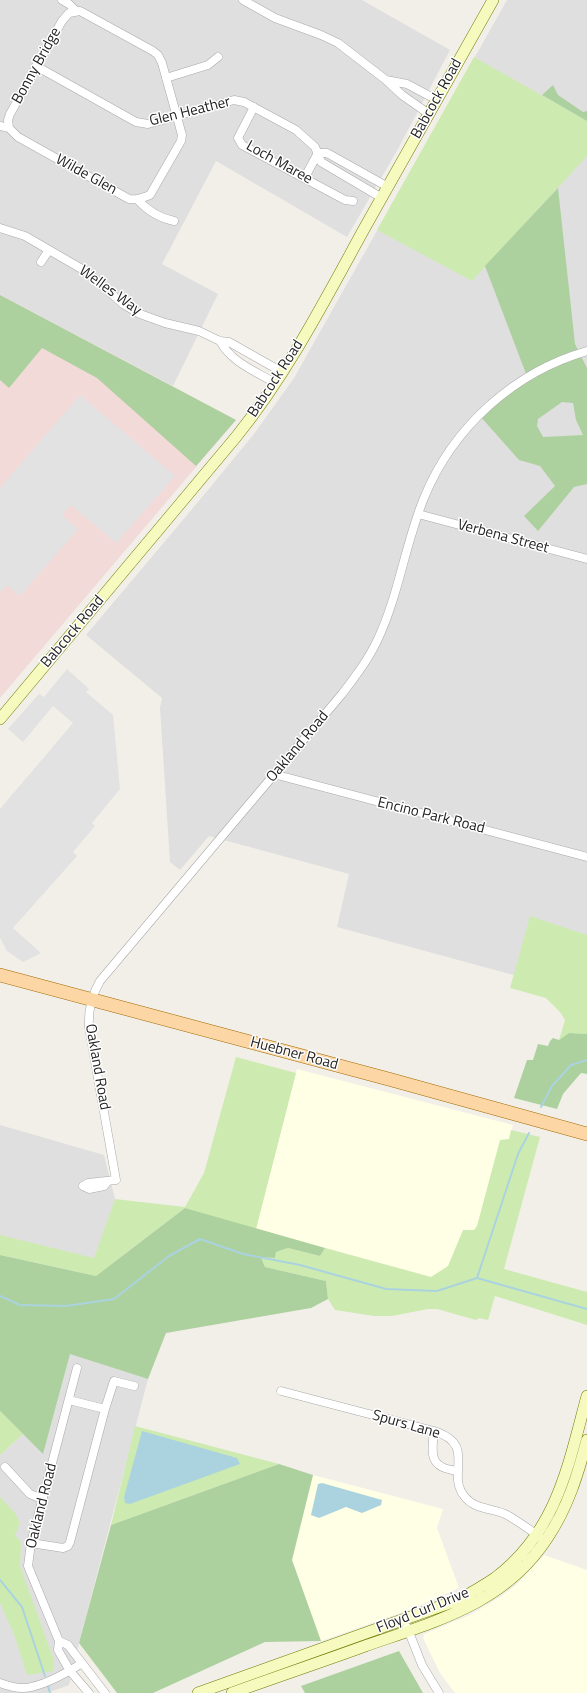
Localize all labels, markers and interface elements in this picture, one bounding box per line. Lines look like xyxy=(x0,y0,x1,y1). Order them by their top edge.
street label: Bonny Bridge xyxy=(9,25,65,107)
street label: Babcock Road xyxy=(408,56,466,142)
street label: Glen Heather xyxy=(148,93,232,131)
street label: Loch Maree xyxy=(243,137,315,189)
street label: Wilde Glen xyxy=(52,151,120,199)
street label: Welles Way xyxy=(75,262,145,320)
street label: Babcock Road xyxy=(244,337,308,421)
street label: Verbena Street xyxy=(455,516,551,558)
street label: Babcock Road xyxy=(38,592,108,672)
street label: Oakland Road xyxy=(263,708,333,786)
street label: Encino Park Road xyxy=(375,794,487,838)
street label: Oakland Road xyxy=(81,1022,113,1112)
street label: Huebner Road xyxy=(248,1034,340,1074)
street label: Spurs Lane xyxy=(370,1407,442,1443)
street label: Oakland Road xyxy=(23,1461,61,1551)
street label: Floyd Curl Drive xyxy=(374,1584,472,1638)

